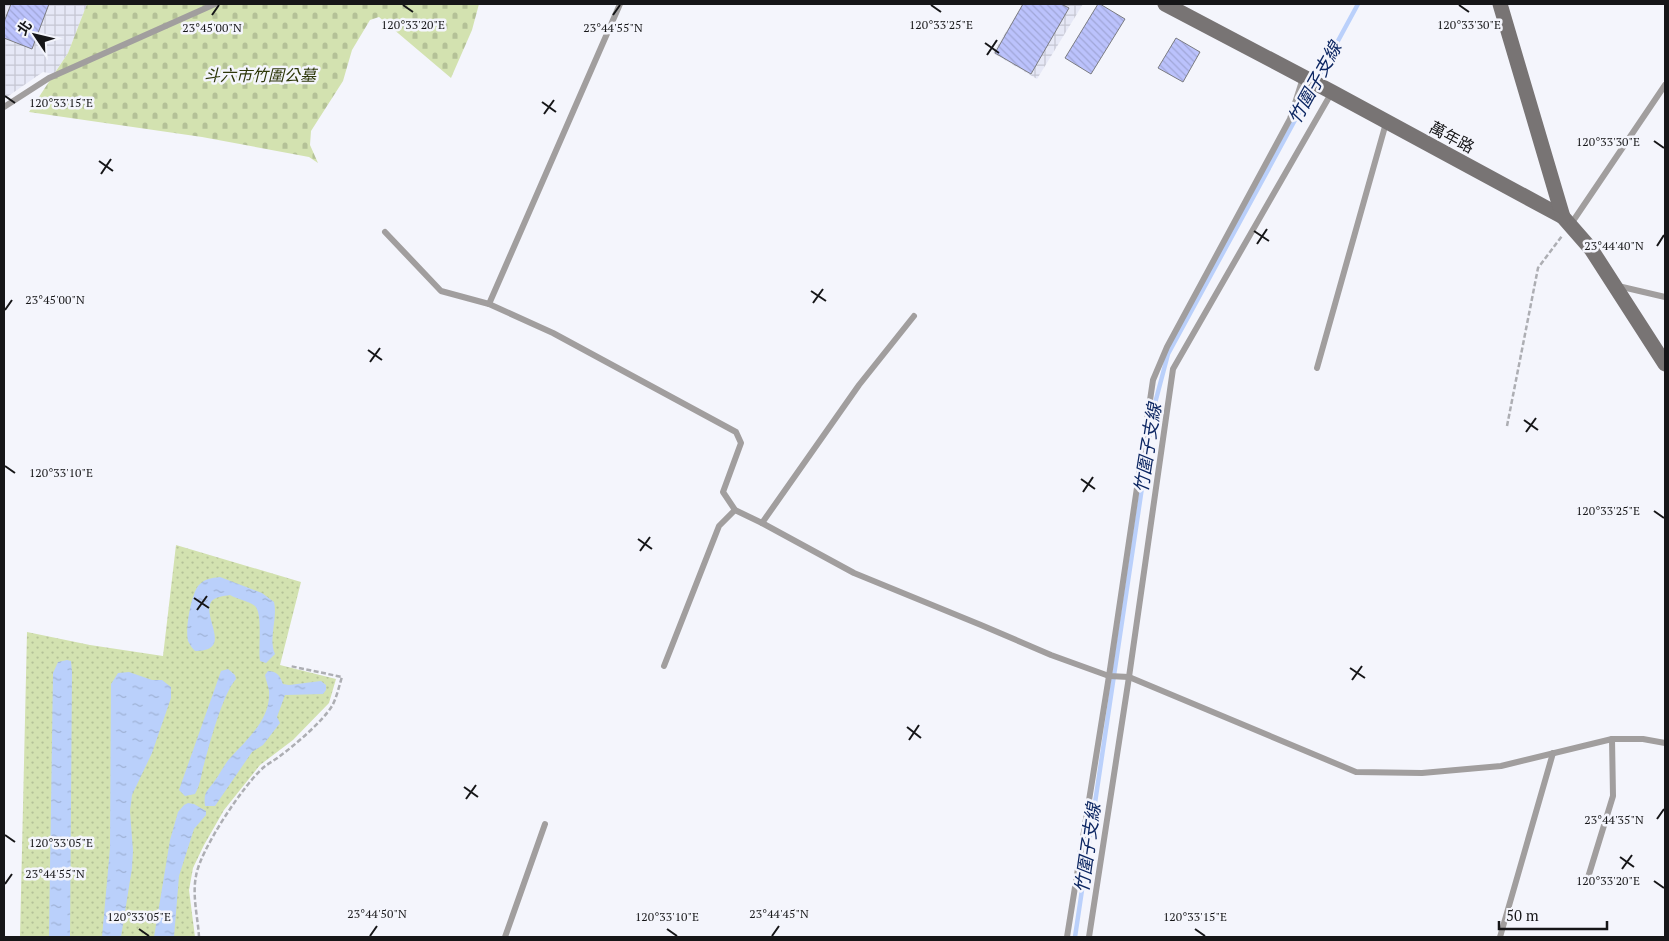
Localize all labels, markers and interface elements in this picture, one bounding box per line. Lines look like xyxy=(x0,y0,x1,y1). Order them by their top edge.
north arrow xyxy=(10,10,60,60)
text: 北 xyxy=(12,16,36,38)
text: 120°33'20"E xyxy=(381,17,445,32)
text: 120°33'25"E xyxy=(909,17,973,32)
text: 120°33'30"E xyxy=(1437,17,1501,32)
text: 23°45'00"N xyxy=(182,20,242,35)
text: 23°44'55"N xyxy=(583,20,643,35)
water label: 竹圍子支線 xyxy=(1282,36,1347,128)
park label: 斗六市竹圍公墓 xyxy=(204,64,319,86)
text: 120°33'15"E xyxy=(29,95,93,110)
street label: 萬年路 xyxy=(1426,116,1478,158)
text: 120°33'30"E xyxy=(1576,134,1640,149)
text: 23°44'40"N xyxy=(1584,238,1644,253)
text: 23°45'00"N xyxy=(25,292,85,307)
water label: 竹圍子支線 xyxy=(1128,400,1166,494)
text: 120°33'10"E xyxy=(29,465,93,480)
text: 120°33'25"E xyxy=(1576,503,1640,518)
water label: 竹圍子支線 xyxy=(1069,800,1105,894)
text: 23°44'35"N xyxy=(1584,812,1644,827)
text: 120°33'05"E xyxy=(29,835,93,850)
text: 23°44'55"N xyxy=(25,866,85,881)
text: 120°33'20"E xyxy=(1576,873,1640,888)
scale bar xyxy=(1499,898,1606,930)
text: 50 m xyxy=(1506,905,1539,925)
text: 23°44'50"N xyxy=(347,906,407,921)
text: 23°44'45"N xyxy=(749,906,809,921)
text: 120°33'05"E xyxy=(107,909,171,924)
text: 120°33'10"E xyxy=(635,909,699,924)
text: 120°33'15"E xyxy=(1163,909,1227,924)

